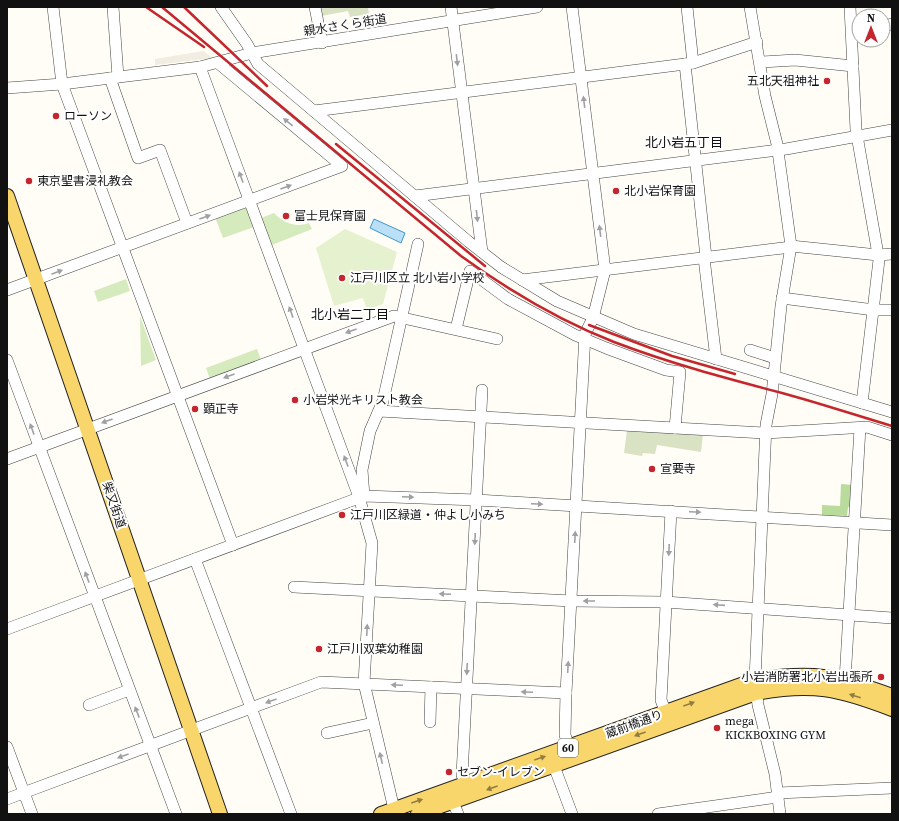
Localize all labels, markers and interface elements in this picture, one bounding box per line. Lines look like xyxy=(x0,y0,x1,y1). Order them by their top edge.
north arrow xyxy=(851,8,891,48)
street label: 親水さくら街道 xyxy=(302,11,388,39)
text: N xyxy=(867,11,875,26)
one-way arrow xyxy=(454,54,461,66)
place label: 五北天祖神社 xyxy=(747,73,819,89)
marker: 五北天祖神社 xyxy=(822,76,832,86)
one-way arrow xyxy=(581,96,587,108)
place label: ローソン xyxy=(64,108,112,124)
marker: ローソン xyxy=(51,111,61,121)
one-way arrow xyxy=(283,118,294,126)
district label: 北小岩五丁目 xyxy=(645,134,723,151)
one-way arrow xyxy=(237,171,243,183)
place label: 東京聖書浸礼教会 xyxy=(37,173,133,189)
marker: 東京聖書浸礼教会 xyxy=(24,176,34,186)
place label: 北小岩保育園 xyxy=(624,183,696,199)
one-way arrow xyxy=(280,184,292,190)
marker: 北小岩保育園 xyxy=(611,186,621,196)
place label: 富士見保育園 xyxy=(294,208,366,224)
one-way arrow xyxy=(474,210,481,222)
marker: 富士見保育園 xyxy=(281,211,291,221)
one-way arrow xyxy=(199,213,211,219)
one-way arrow xyxy=(597,225,603,237)
one-way arrow xyxy=(51,268,63,274)
place label: 江戸川区立 北小岩小学校 xyxy=(350,270,485,286)
marker: 江戸川区立 北小岩小学校 xyxy=(337,273,347,283)
one-way arrow xyxy=(287,306,293,318)
district label: 北小岩二丁目 xyxy=(311,306,389,323)
one-way arrow xyxy=(345,329,357,335)
one-way arrow xyxy=(223,373,235,379)
place label: 小岩栄光キリスト教会 xyxy=(303,392,423,408)
marker: 小岩栄光キリスト教会 xyxy=(290,395,300,405)
place label: 顕正寺 xyxy=(203,401,239,417)
marker: 顕正寺 xyxy=(190,404,200,414)
one-way arrow xyxy=(101,418,113,424)
one-way arrow xyxy=(29,422,35,434)
one-way arrow xyxy=(342,454,348,466)
place label: 宣要寺 xyxy=(660,461,696,477)
marker: 宣要寺 xyxy=(647,464,657,474)
street label: 柴又街道 xyxy=(99,480,129,530)
one-way arrow xyxy=(402,494,415,500)
one-way arrow xyxy=(531,500,543,507)
place label: 江戸川区緑道・仲よし小みち xyxy=(350,507,506,523)
one-way arrow xyxy=(689,509,701,516)
marker: 江戸川区緑道・仲よし小みち xyxy=(337,510,347,520)
one-way arrow xyxy=(572,531,579,543)
one-way arrow xyxy=(471,533,478,545)
one-way arrow xyxy=(666,544,672,557)
one-way arrow xyxy=(84,570,90,582)
one-way arrow xyxy=(439,591,451,598)
one-way arrow xyxy=(582,598,595,604)
one-way arrow xyxy=(713,602,725,609)
one-way arrow xyxy=(364,624,371,636)
place label: 江戸川双葉幼稚園 xyxy=(327,641,423,657)
marker: 江戸川双葉幼稚園 xyxy=(314,644,324,654)
one-way arrow xyxy=(564,661,571,673)
one-way arrow xyxy=(464,663,471,675)
place label: 小岩消防署北小岩出張所 xyxy=(741,669,873,685)
marker: 小岩消防署北小岩出張所 xyxy=(876,672,886,682)
one-way arrow xyxy=(390,682,403,688)
one-way arrow xyxy=(521,688,533,695)
one-way arrow xyxy=(849,693,861,699)
one-way arrow xyxy=(264,698,276,704)
one-way arrow xyxy=(683,701,695,707)
one-way arrow xyxy=(134,706,140,718)
street label: 蔵前橋通り xyxy=(603,706,665,742)
place label: mega KICKBOXING GYM xyxy=(725,713,826,743)
marker: mega KICKBOXING GYM xyxy=(712,723,722,733)
one-way arrow xyxy=(634,731,646,737)
road number: 60 xyxy=(558,739,578,757)
one-way arrow xyxy=(378,752,384,764)
one-way arrow xyxy=(116,754,128,760)
one-way arrow xyxy=(534,754,546,760)
place label: セブン-イレブン xyxy=(457,764,545,780)
marker: セブン-イレブン xyxy=(444,767,454,777)
one-way arrow xyxy=(485,785,497,791)
one-way arrow xyxy=(412,798,424,804)

